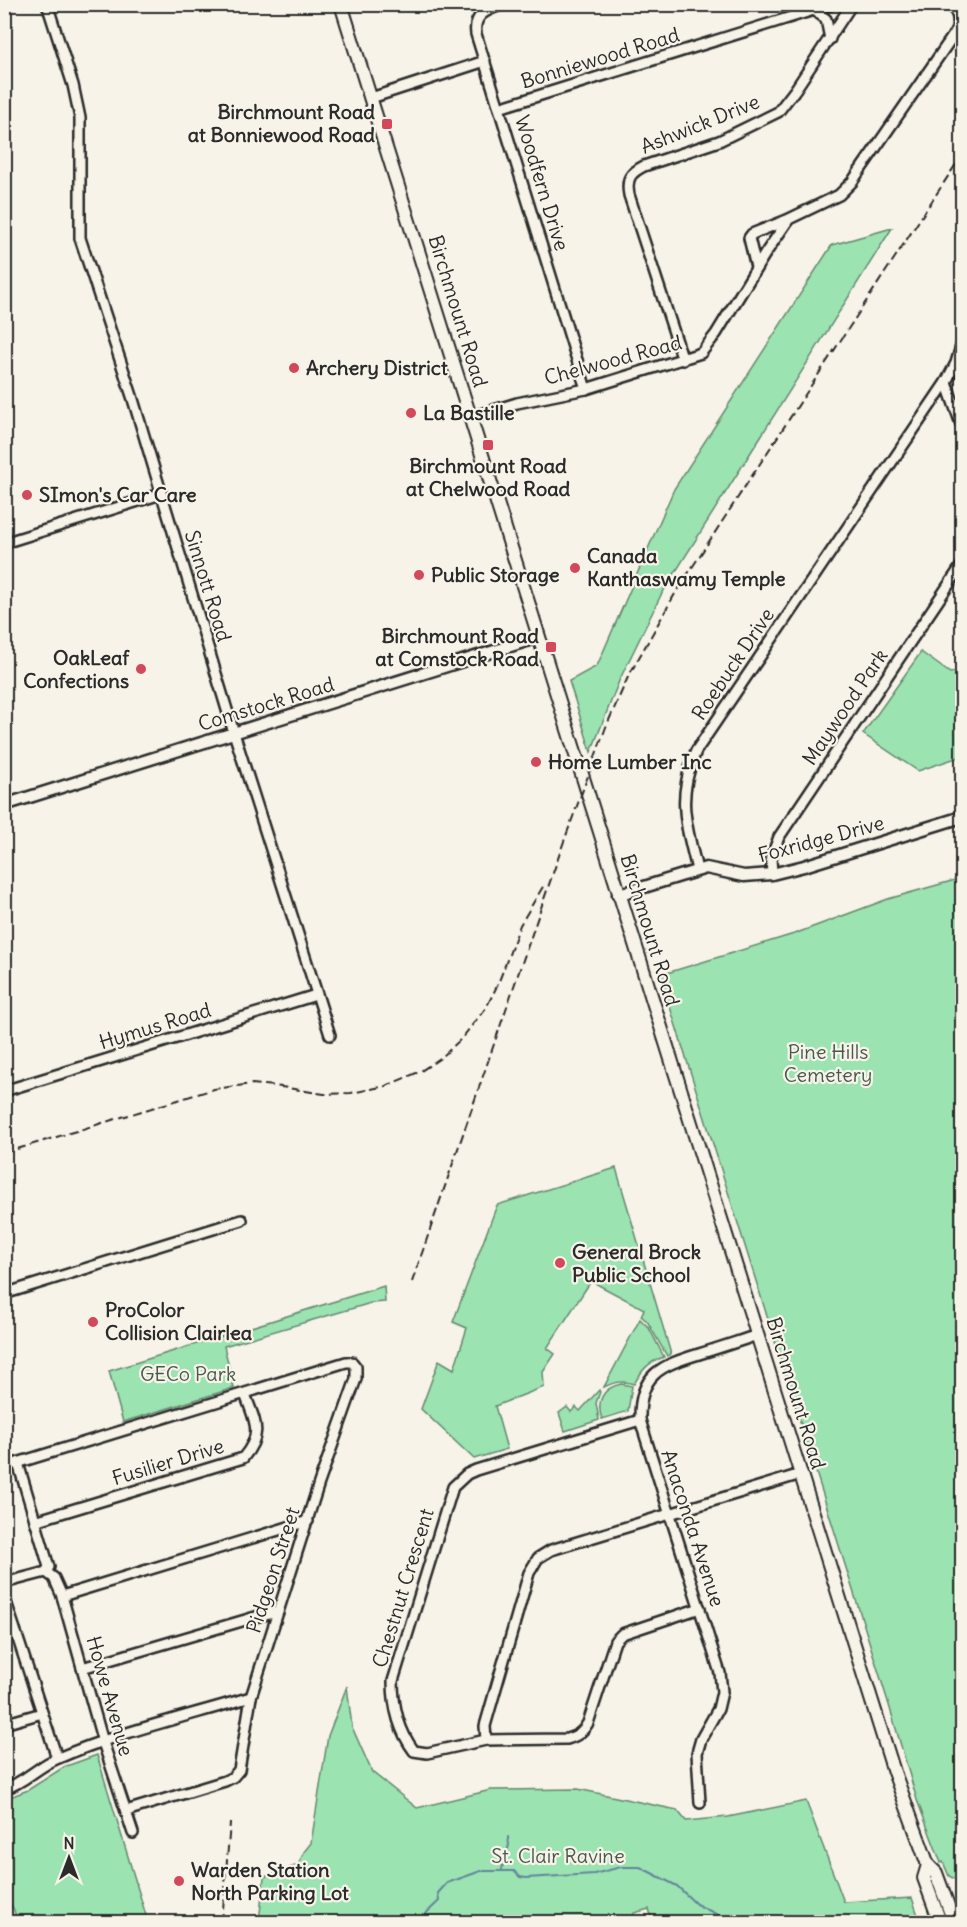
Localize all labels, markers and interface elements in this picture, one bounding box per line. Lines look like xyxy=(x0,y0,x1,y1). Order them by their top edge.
street label: Bonniewood Road xyxy=(518,21,682,94)
street label: Ashwick Drive xyxy=(637,88,763,159)
place label: Birchmount Road at Bonniewood Road xyxy=(188,99,375,147)
street label: Woodfern Drive xyxy=(510,112,575,254)
marker: Birchmount Road at Bonniewood Road xyxy=(380,117,394,131)
street label: Birchmount Road xyxy=(423,232,494,390)
street label: Chelwood Road xyxy=(541,329,685,390)
place label: Archery District xyxy=(306,355,448,380)
marker: Archery District xyxy=(287,361,301,375)
place label: La Bastille xyxy=(423,400,515,425)
marker: La Bastille xyxy=(404,406,418,420)
marker: Birchmount Road at Chelwood Road xyxy=(481,438,495,452)
place label: Birchmount Road at Chelwood Road xyxy=(406,453,570,501)
place label: SImon's Car Care xyxy=(39,482,197,507)
marker: SImon's Car Care xyxy=(20,488,34,502)
street label: Sinnott Road xyxy=(180,527,237,645)
place label: Canada Kanthaswamy Temple xyxy=(587,543,786,591)
marker: Canada Kanthaswamy Temple xyxy=(568,561,582,575)
place label: Public Storage xyxy=(431,562,560,587)
marker: Public Storage xyxy=(412,568,426,582)
street label: Roebuck Drive xyxy=(686,603,779,724)
place label: Birchmount Road at Comstock Road xyxy=(375,623,539,671)
marker: Birchmount Road at Comstock Road xyxy=(544,640,558,654)
street label: Maywood Park xyxy=(797,644,893,770)
place label: OakLeaf Confections xyxy=(23,645,130,693)
marker: OakLeaf Confections xyxy=(134,662,148,676)
street label: Comstock Road xyxy=(195,671,337,736)
place label: Home Lumber Inc xyxy=(548,749,712,774)
marker: Home Lumber Inc xyxy=(529,755,543,769)
street label: Foxridge Drive xyxy=(755,810,887,867)
street label: Birchmount Road xyxy=(615,851,686,1009)
street label: Hymus Road xyxy=(96,997,214,1054)
park label: Pine Hills Cemetery xyxy=(784,1039,872,1087)
place label: General Brock Public School xyxy=(572,1239,701,1287)
marker: General Brock Public School xyxy=(553,1256,567,1270)
place label: ProColor Collision Clairlea xyxy=(105,1297,253,1345)
street label: Birchmount Road xyxy=(761,1314,832,1472)
marker: ProColor Collision Clairlea xyxy=(86,1315,100,1329)
park label: GECo Park xyxy=(140,1361,236,1386)
street label: Fusilier Drive xyxy=(109,1433,227,1490)
street label: Anaconda Avenue xyxy=(656,1446,731,1609)
street label: Pidgeon Street xyxy=(240,1503,305,1636)
street label: Chestnut Crescent xyxy=(366,1505,439,1671)
street label: Howe Avenue xyxy=(81,1633,140,1759)
north arrow xyxy=(39,1828,99,1888)
text: N xyxy=(63,1833,75,1853)
park label: St. Clair Ravine xyxy=(491,1843,625,1868)
place label: Warden Station North Parking Lot xyxy=(191,1857,349,1905)
marker: Warden Station North Parking Lot xyxy=(172,1874,186,1888)

